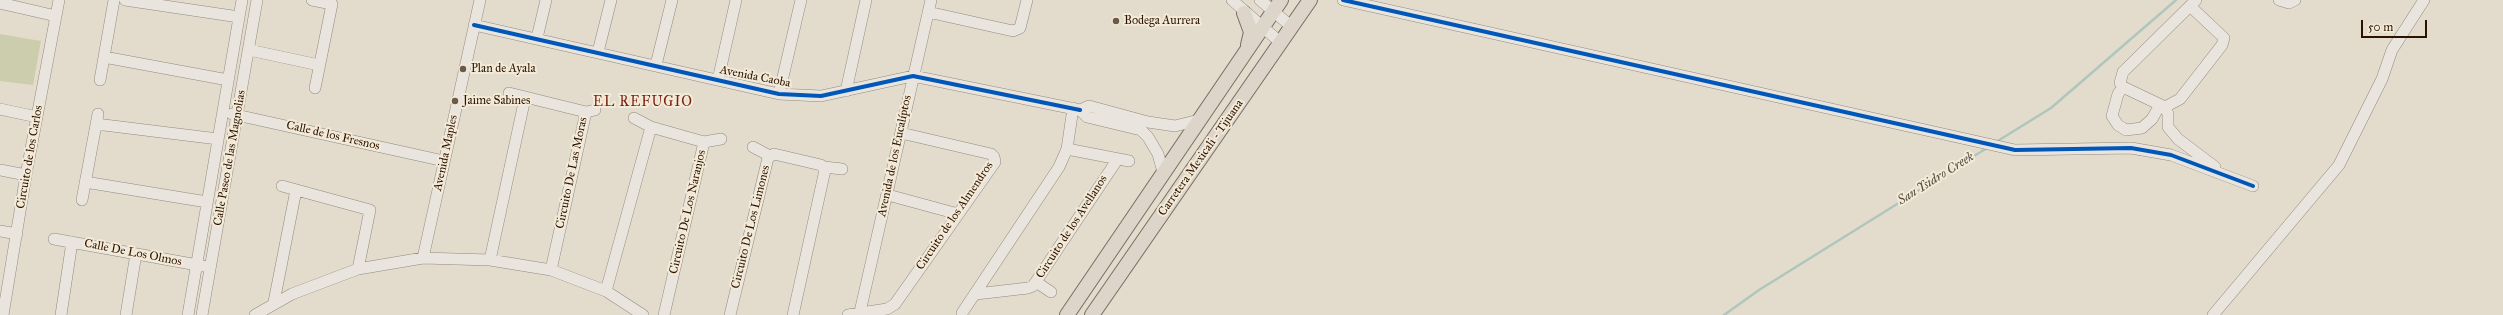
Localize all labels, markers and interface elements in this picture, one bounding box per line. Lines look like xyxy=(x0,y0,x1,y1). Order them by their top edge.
scale bar xyxy=(2363,12,2429,38)
place label: Bodega Aurrera xyxy=(1124,14,1200,28)
marker: Bodega Aurrera xyxy=(1111,16,1121,26)
text: 50 m xyxy=(2368,20,2393,34)
place label: Plan de Ayala xyxy=(471,62,535,76)
street label: Avenida Caoba xyxy=(718,63,792,91)
marker: Plan de Ayala xyxy=(458,64,468,74)
street label: Calle Paseo de las Magnolias xyxy=(211,89,249,227)
place label: Jaime Sabines xyxy=(463,94,530,108)
street label: Avenida de los Eucalíptos xyxy=(875,94,915,218)
district label: EL REFUGIO xyxy=(593,95,693,111)
marker: Jaime Sabines xyxy=(450,96,460,106)
street label: Carretera Mexicali - Tijuana xyxy=(1155,97,1247,219)
street label: Circuito de los Carlos xyxy=(14,104,46,210)
street label: Avenida Maples xyxy=(431,114,461,192)
street label: Circuito De Las Moras xyxy=(553,116,591,230)
street label: Calle de los Fresnos xyxy=(285,118,381,154)
street label: Circuito De Los Naranjos xyxy=(667,148,709,276)
water label: San Ysidro Creek xyxy=(1895,149,1977,209)
street label: Circuito de los Almendros xyxy=(913,159,997,273)
street label: Circuito De Los Limones xyxy=(729,164,773,290)
street label: Circuito de los Avellanos xyxy=(1033,173,1111,281)
street label: Calle De Los Olmos xyxy=(83,236,183,270)

